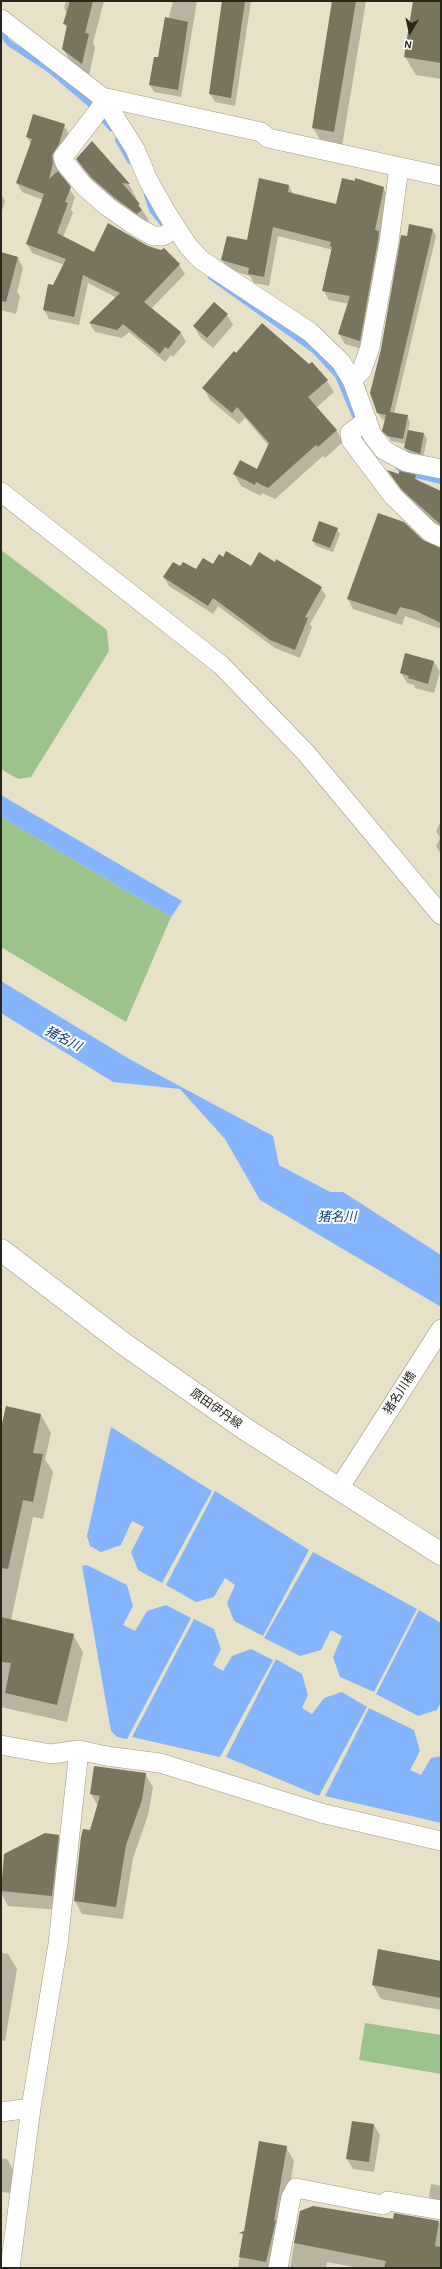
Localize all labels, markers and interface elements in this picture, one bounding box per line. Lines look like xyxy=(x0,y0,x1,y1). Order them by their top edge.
north arrow xyxy=(390,12,430,52)
text: N xyxy=(403,37,413,51)
water label: 猪名川 xyxy=(42,1023,84,1055)
water label: 猪名川 xyxy=(318,1209,356,1225)
street label: 猪名川橋 xyxy=(381,1369,419,1417)
street label: 原田伊丹線 xyxy=(187,1386,245,1432)

